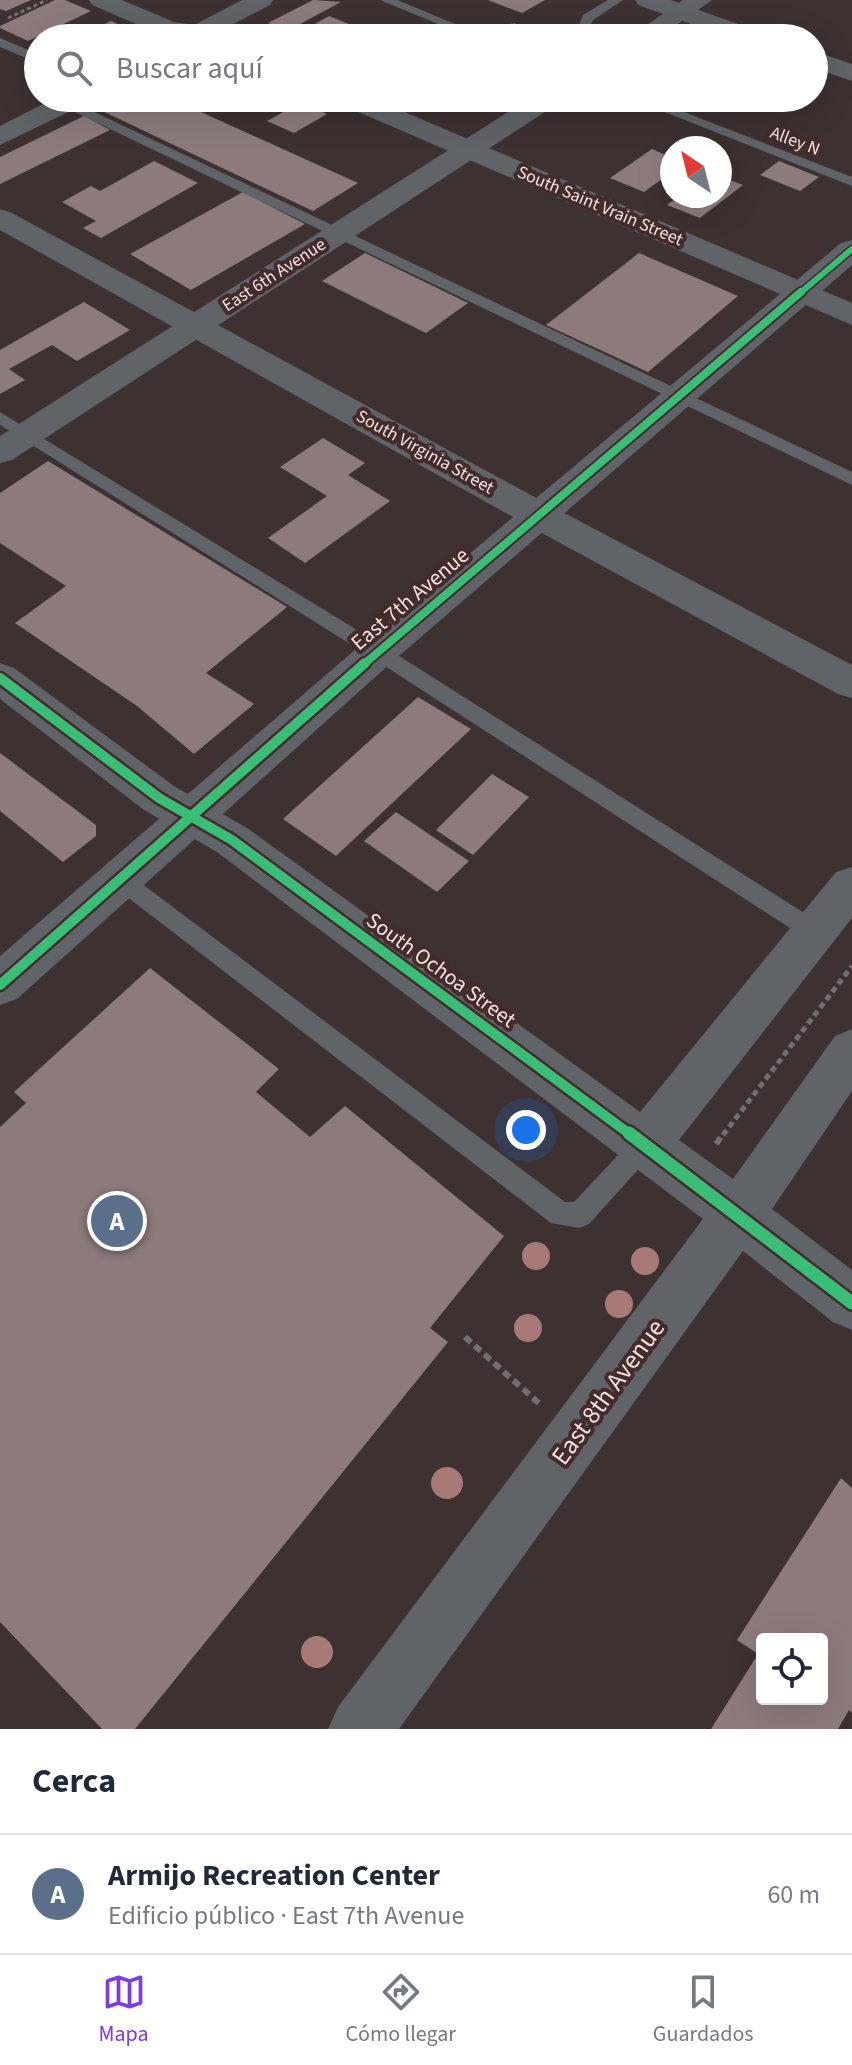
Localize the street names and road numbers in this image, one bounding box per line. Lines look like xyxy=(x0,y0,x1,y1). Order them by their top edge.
street label: Alley N xyxy=(766,120,824,162)
street label: South Saint Vrain Street xyxy=(513,160,687,252)
street label: East 6th Avenue xyxy=(217,232,331,318)
street label: South Virginia Street xyxy=(352,404,498,500)
street label: East 7th Avenue xyxy=(344,540,476,658)
street label: South Ochoa Street xyxy=(359,905,523,1036)
street label: East 8th Avenue xyxy=(542,1311,674,1473)

